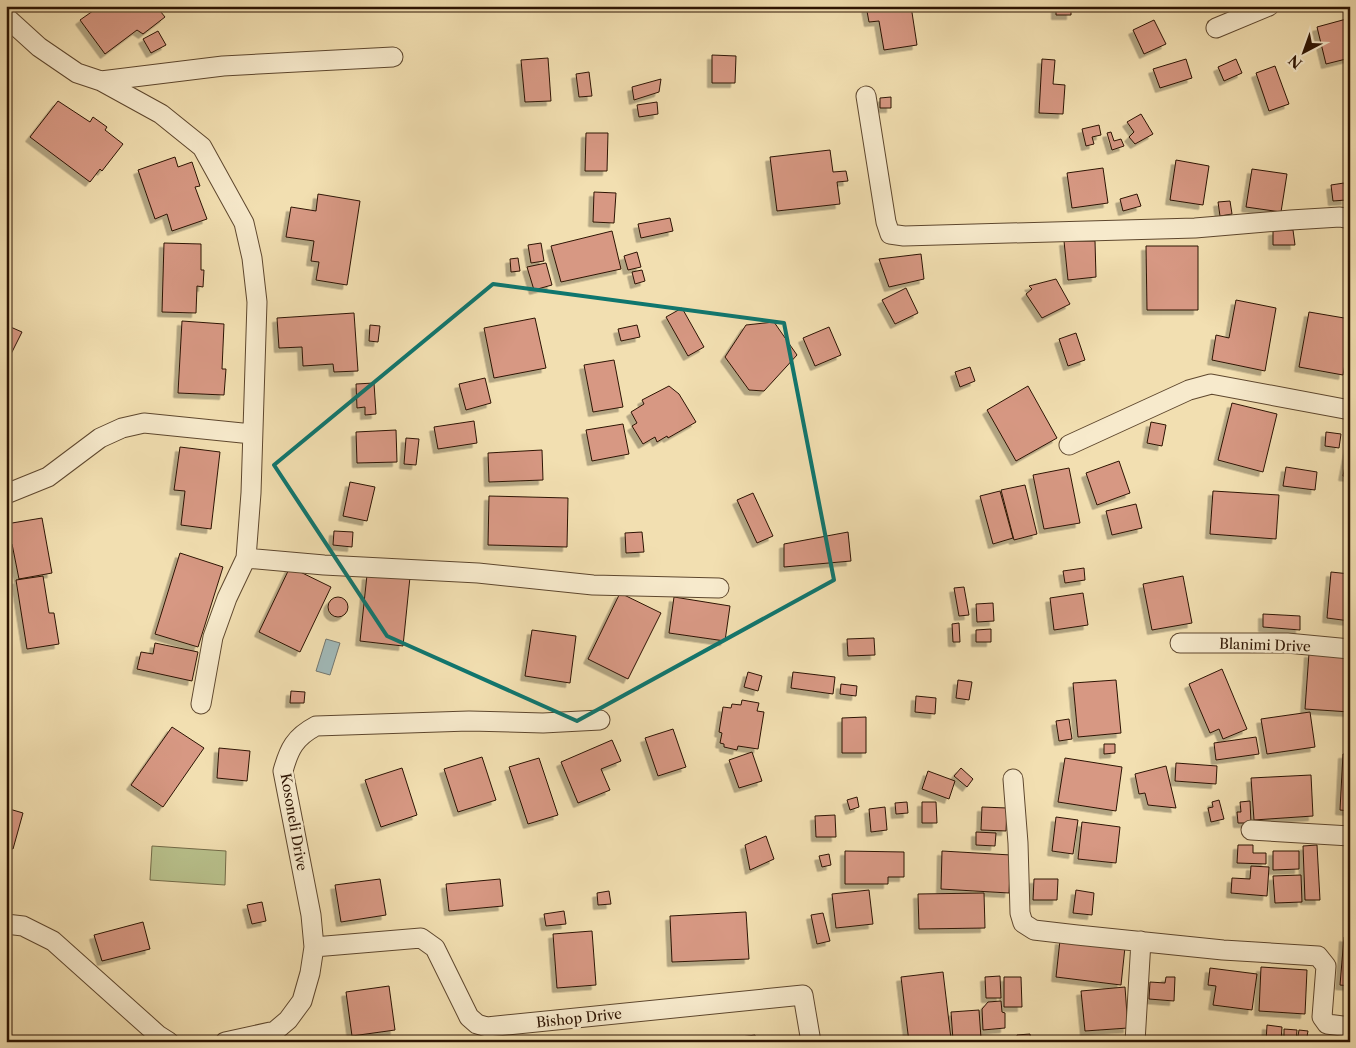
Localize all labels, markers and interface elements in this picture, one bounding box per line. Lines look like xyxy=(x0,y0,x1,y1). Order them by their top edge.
north arrow xyxy=(1278,28,1328,78)
text: N xyxy=(1285,51,1306,73)
street label: Blanimi Drive xyxy=(1219,634,1311,656)
street label: Kosoneli Drive xyxy=(277,772,311,872)
street label: Bishop Drive xyxy=(535,1005,623,1031)

